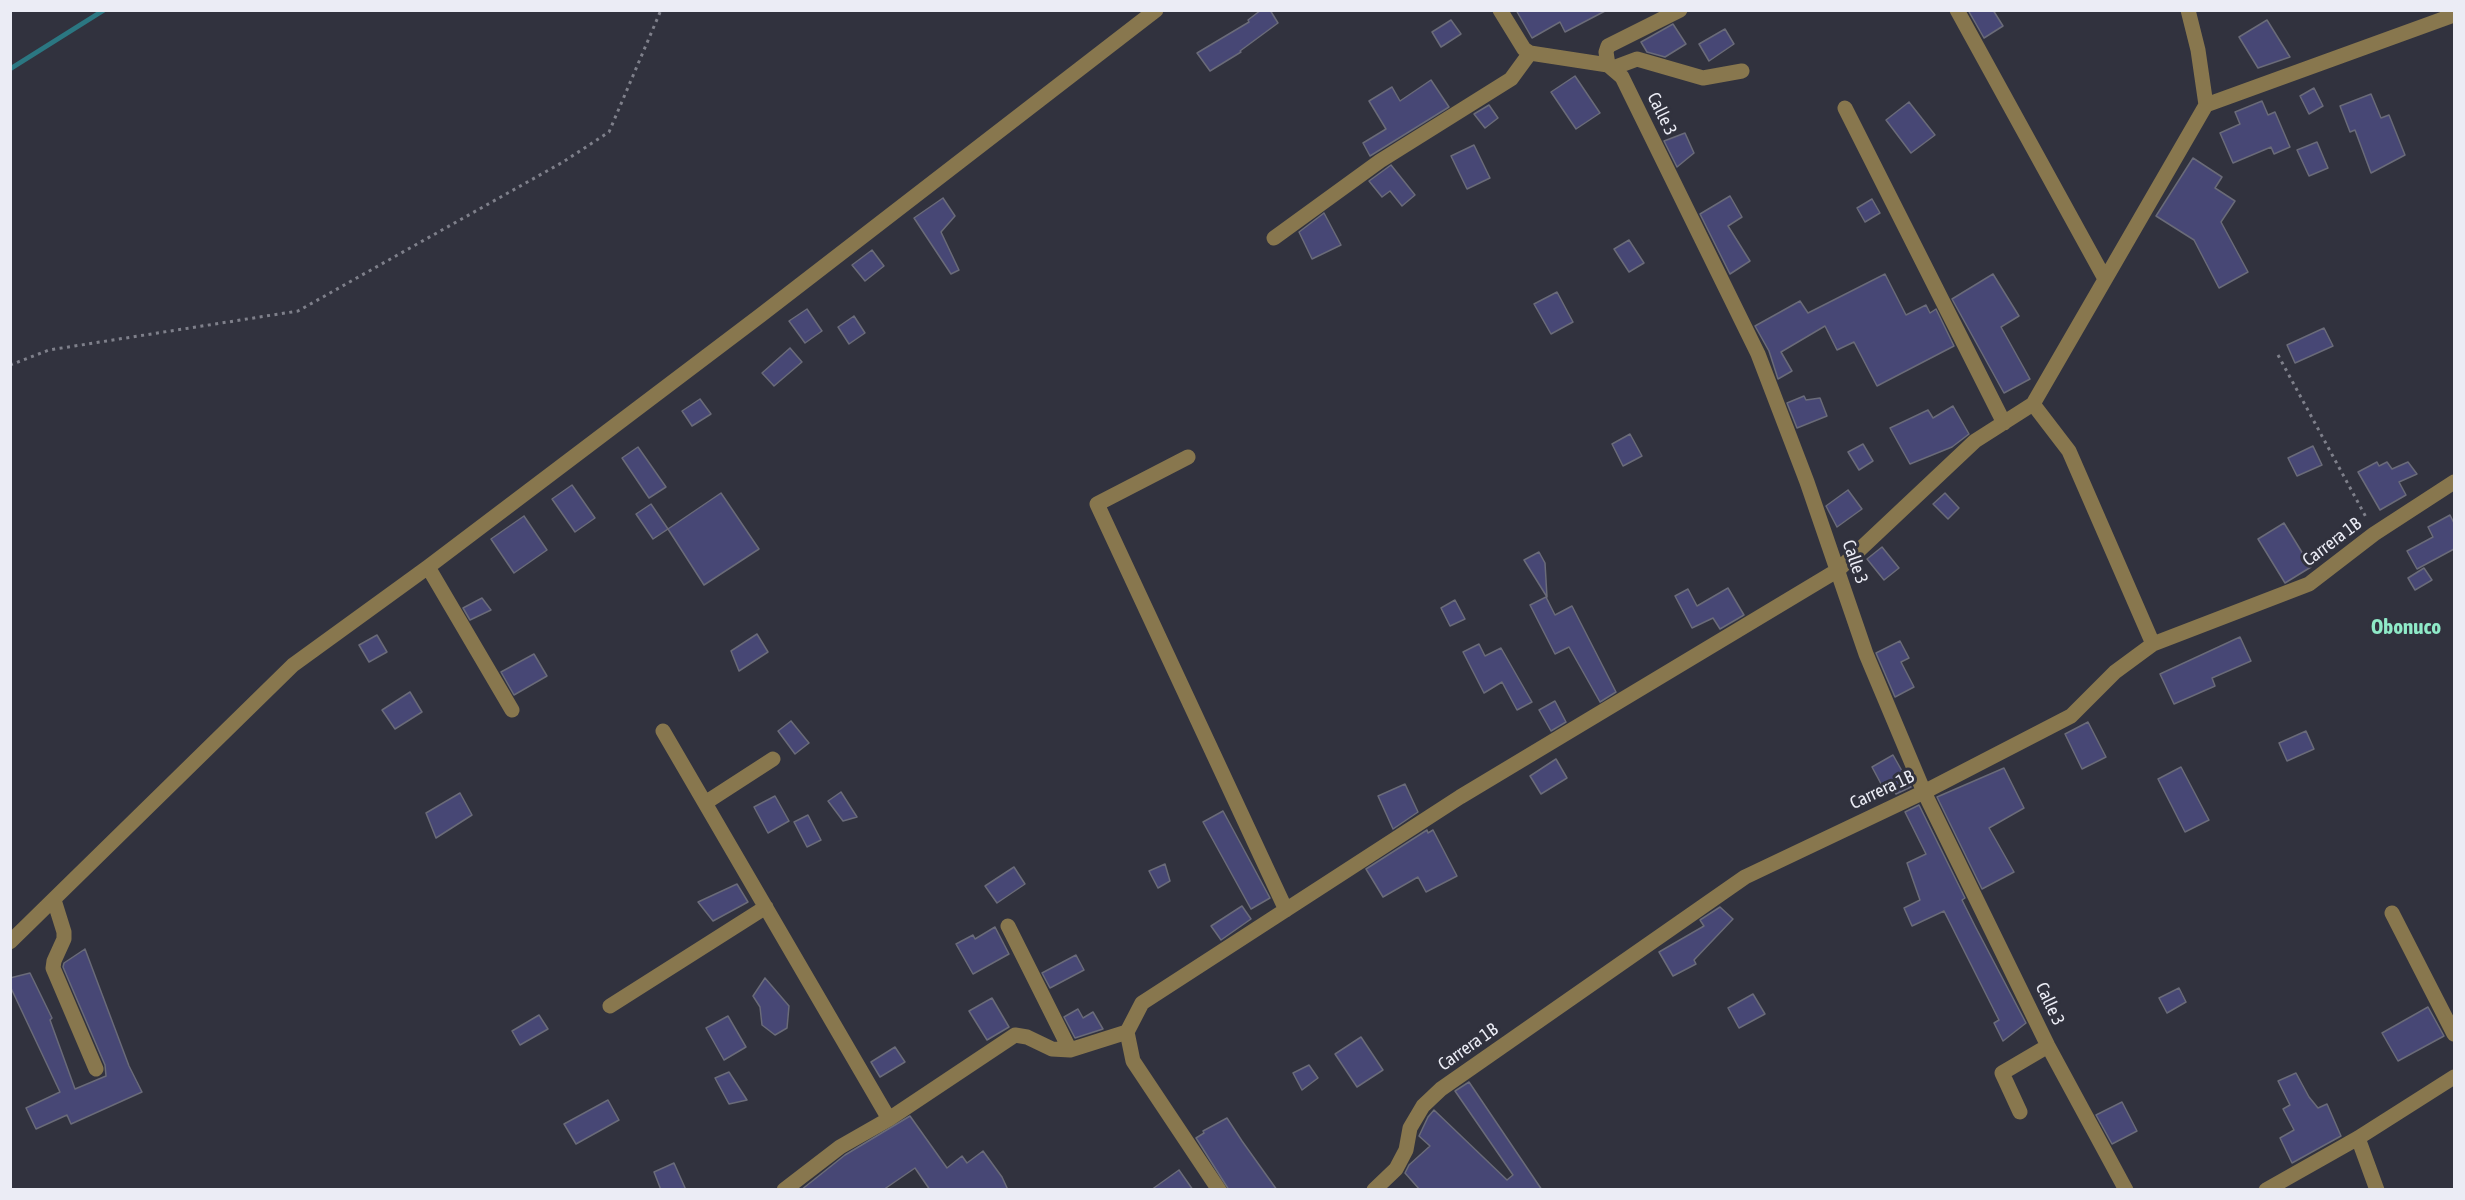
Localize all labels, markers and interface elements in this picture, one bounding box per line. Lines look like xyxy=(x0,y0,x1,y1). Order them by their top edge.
street label: Calle 3 xyxy=(1642,89,1682,139)
street label: Carrera 1B xyxy=(2298,513,2366,571)
street label: Calle 3 xyxy=(1837,537,1873,587)
district label: Obonuco xyxy=(2371,614,2441,640)
street label: Carrera 1B xyxy=(1847,766,1917,814)
street label: Calle 3 xyxy=(2031,979,2069,1029)
street label: Carrera 1B xyxy=(1434,1019,1502,1075)

